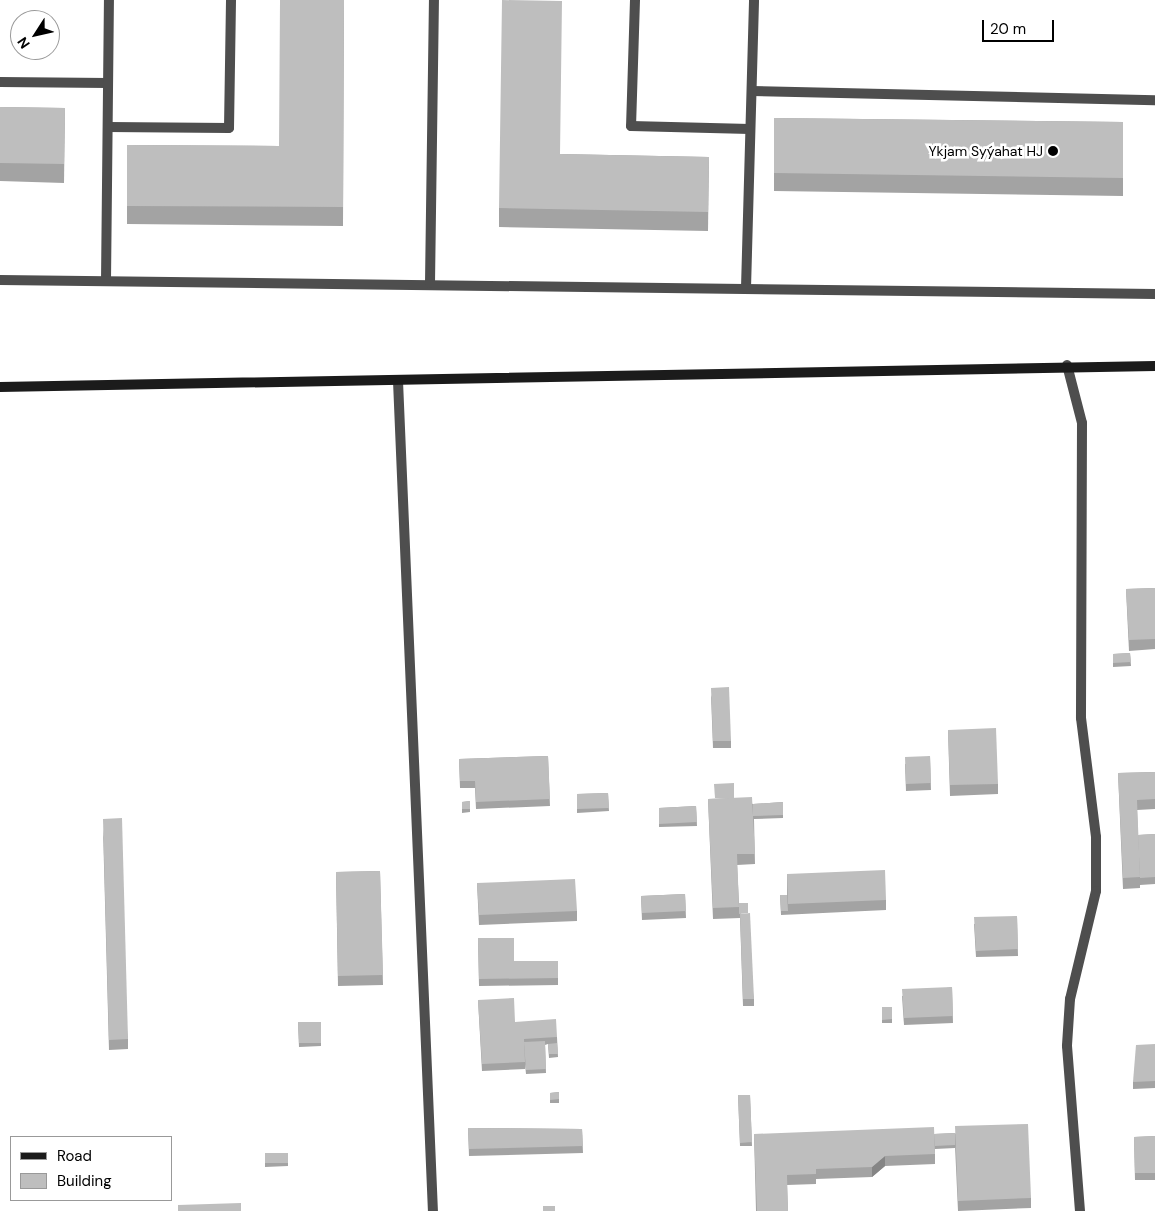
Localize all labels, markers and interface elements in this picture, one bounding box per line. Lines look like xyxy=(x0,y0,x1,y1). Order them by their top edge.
north arrow xyxy=(10,10,60,60)
scale bar xyxy=(985,10,1058,42)
text: 20 m xyxy=(990,19,1026,39)
text: N xyxy=(13,34,34,52)
place label: Ykjam Syýahat HJ xyxy=(929,143,1043,159)
marker: Ykjam Syýahat HJ xyxy=(1047,145,1059,157)
legend xyxy=(10,1136,172,1201)
text: Road xyxy=(57,1146,92,1166)
text: Building xyxy=(57,1171,112,1191)

